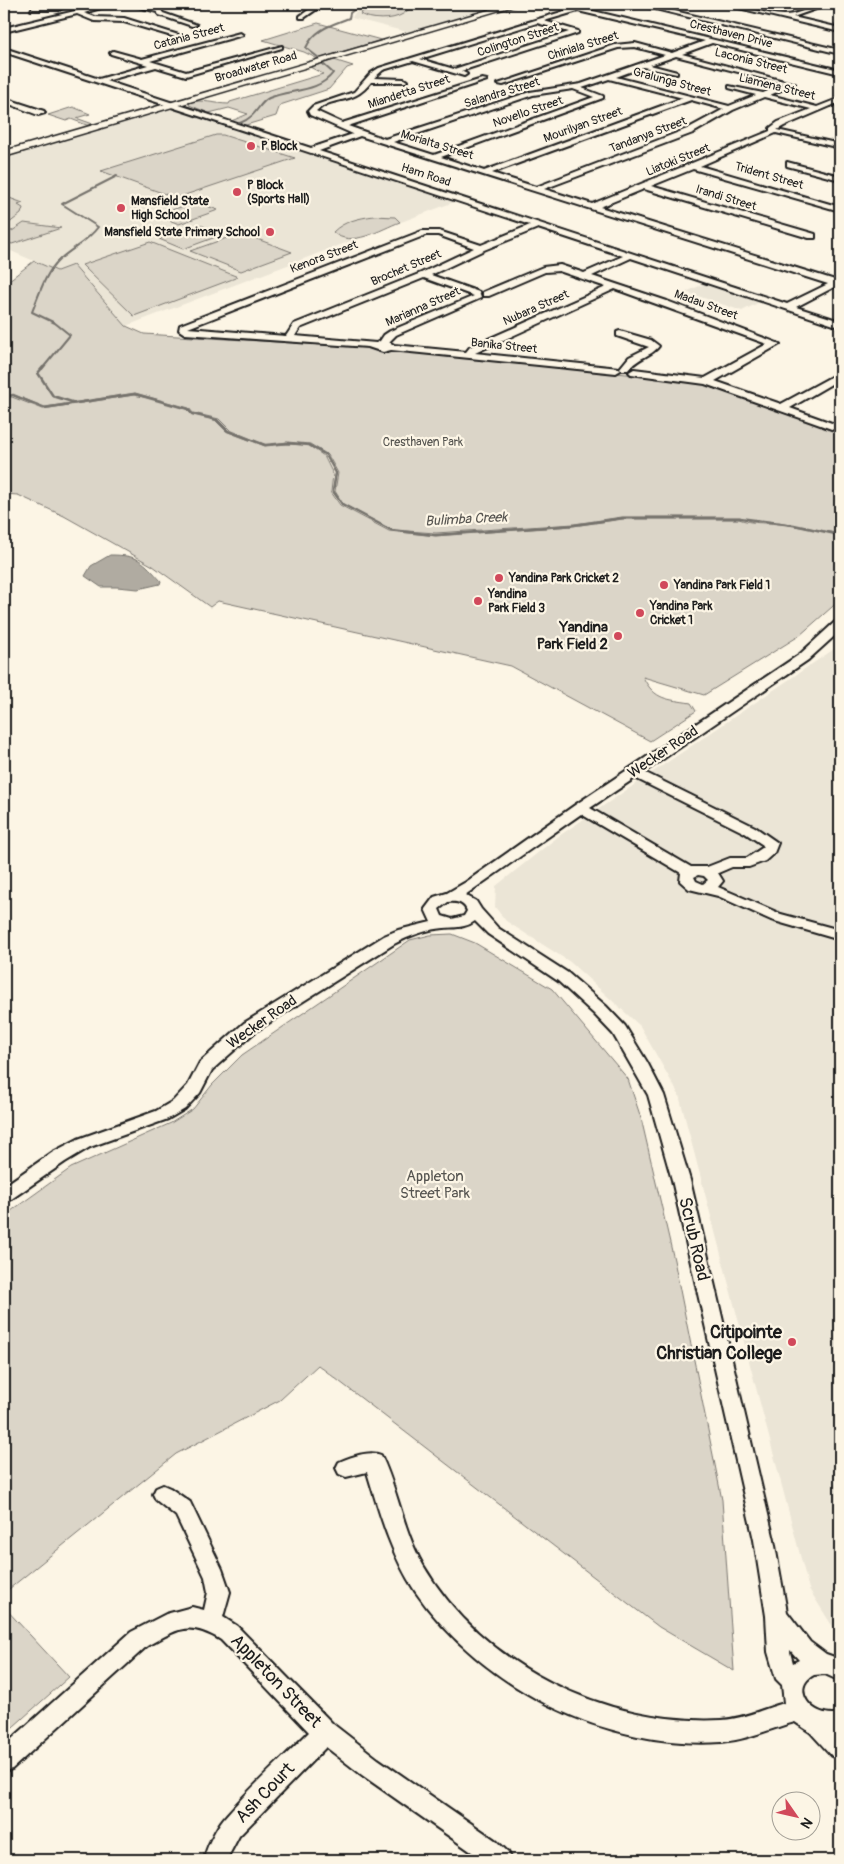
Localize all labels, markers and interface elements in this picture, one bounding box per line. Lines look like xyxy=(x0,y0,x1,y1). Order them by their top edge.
street label: Cresthaven Drive xyxy=(688,16,774,52)
street label: Catania Street xyxy=(152,20,226,54)
street label: Colington Street xyxy=(475,20,561,60)
street label: Chiniala Street xyxy=(546,28,620,64)
street label: Laconia Street xyxy=(713,45,789,77)
street label: Broadwater Road xyxy=(213,48,299,86)
street label: Gralunga Street xyxy=(631,64,713,100)
street label: Liamena Street xyxy=(737,70,817,104)
street label: Miandetta Street xyxy=(366,72,452,112)
street label: Salandra Street xyxy=(462,74,542,112)
street label: Novello Street xyxy=(491,93,565,131)
street label: Mourilyan Street xyxy=(542,104,625,146)
street label: Tandanya Street xyxy=(607,113,689,157)
street label: Morialta Street xyxy=(399,127,475,163)
place label: P Block xyxy=(261,139,298,154)
marker: P Block xyxy=(245,140,257,152)
street label: Liatoki Street xyxy=(644,140,712,180)
street label: Trident Street xyxy=(733,159,805,193)
street label: Ham Road xyxy=(399,160,453,190)
place label: P Block (Sports Hall) xyxy=(247,178,310,207)
street label: Irandi Street xyxy=(694,182,758,214)
marker: P Block (Sports Hall) xyxy=(231,186,243,198)
place label: Mansfield State High School xyxy=(131,194,210,223)
marker: Mansfield State High School xyxy=(115,202,127,214)
place label: Mansfield State Primary School xyxy=(104,225,260,240)
marker: Mansfield State Primary School xyxy=(264,226,276,238)
street label: Kenora Street xyxy=(288,237,360,277)
street label: Brochet Street xyxy=(369,246,444,290)
street label: Marianna Street xyxy=(383,284,463,330)
street label: Nubara Street xyxy=(501,287,571,329)
street label: Madau Street xyxy=(672,287,740,323)
street label: Banika Street xyxy=(470,335,538,357)
park label: Cresthaven Park xyxy=(383,435,463,450)
water label: Bulimba Creek xyxy=(424,508,509,530)
place label: Yandina Park Cricket 2 xyxy=(508,571,619,586)
marker: Yandina Park Cricket 2 xyxy=(493,572,505,584)
place label: Yandina Park Field 1 xyxy=(673,578,770,593)
marker: Yandina Park Field 1 xyxy=(658,579,670,591)
place label: Yandina Park Field 3 xyxy=(487,587,545,616)
marker: Yandina Park Field 3 xyxy=(472,595,484,607)
place label: Yandina Park Cricket 1 xyxy=(649,599,713,628)
marker: Yandina Park Cricket 1 xyxy=(634,607,646,619)
place label: Yandina Park Field 2 xyxy=(537,618,608,654)
marker: Yandina Park Field 2 xyxy=(612,630,624,642)
street label: Wecker Road xyxy=(624,721,702,783)
street label: Wecker Road xyxy=(223,991,301,1053)
park label: Appleton Street Park xyxy=(400,1167,471,1203)
street label: Scrub Road xyxy=(673,1195,715,1283)
place label: Citipointe Christian College xyxy=(656,1321,783,1365)
marker: Citipointe Christian College xyxy=(786,1336,798,1348)
street label: Appleton Street xyxy=(226,1629,327,1733)
street label: Ash Court xyxy=(230,1757,300,1828)
north arrow xyxy=(772,1792,822,1842)
text: N xyxy=(797,1814,816,1832)

